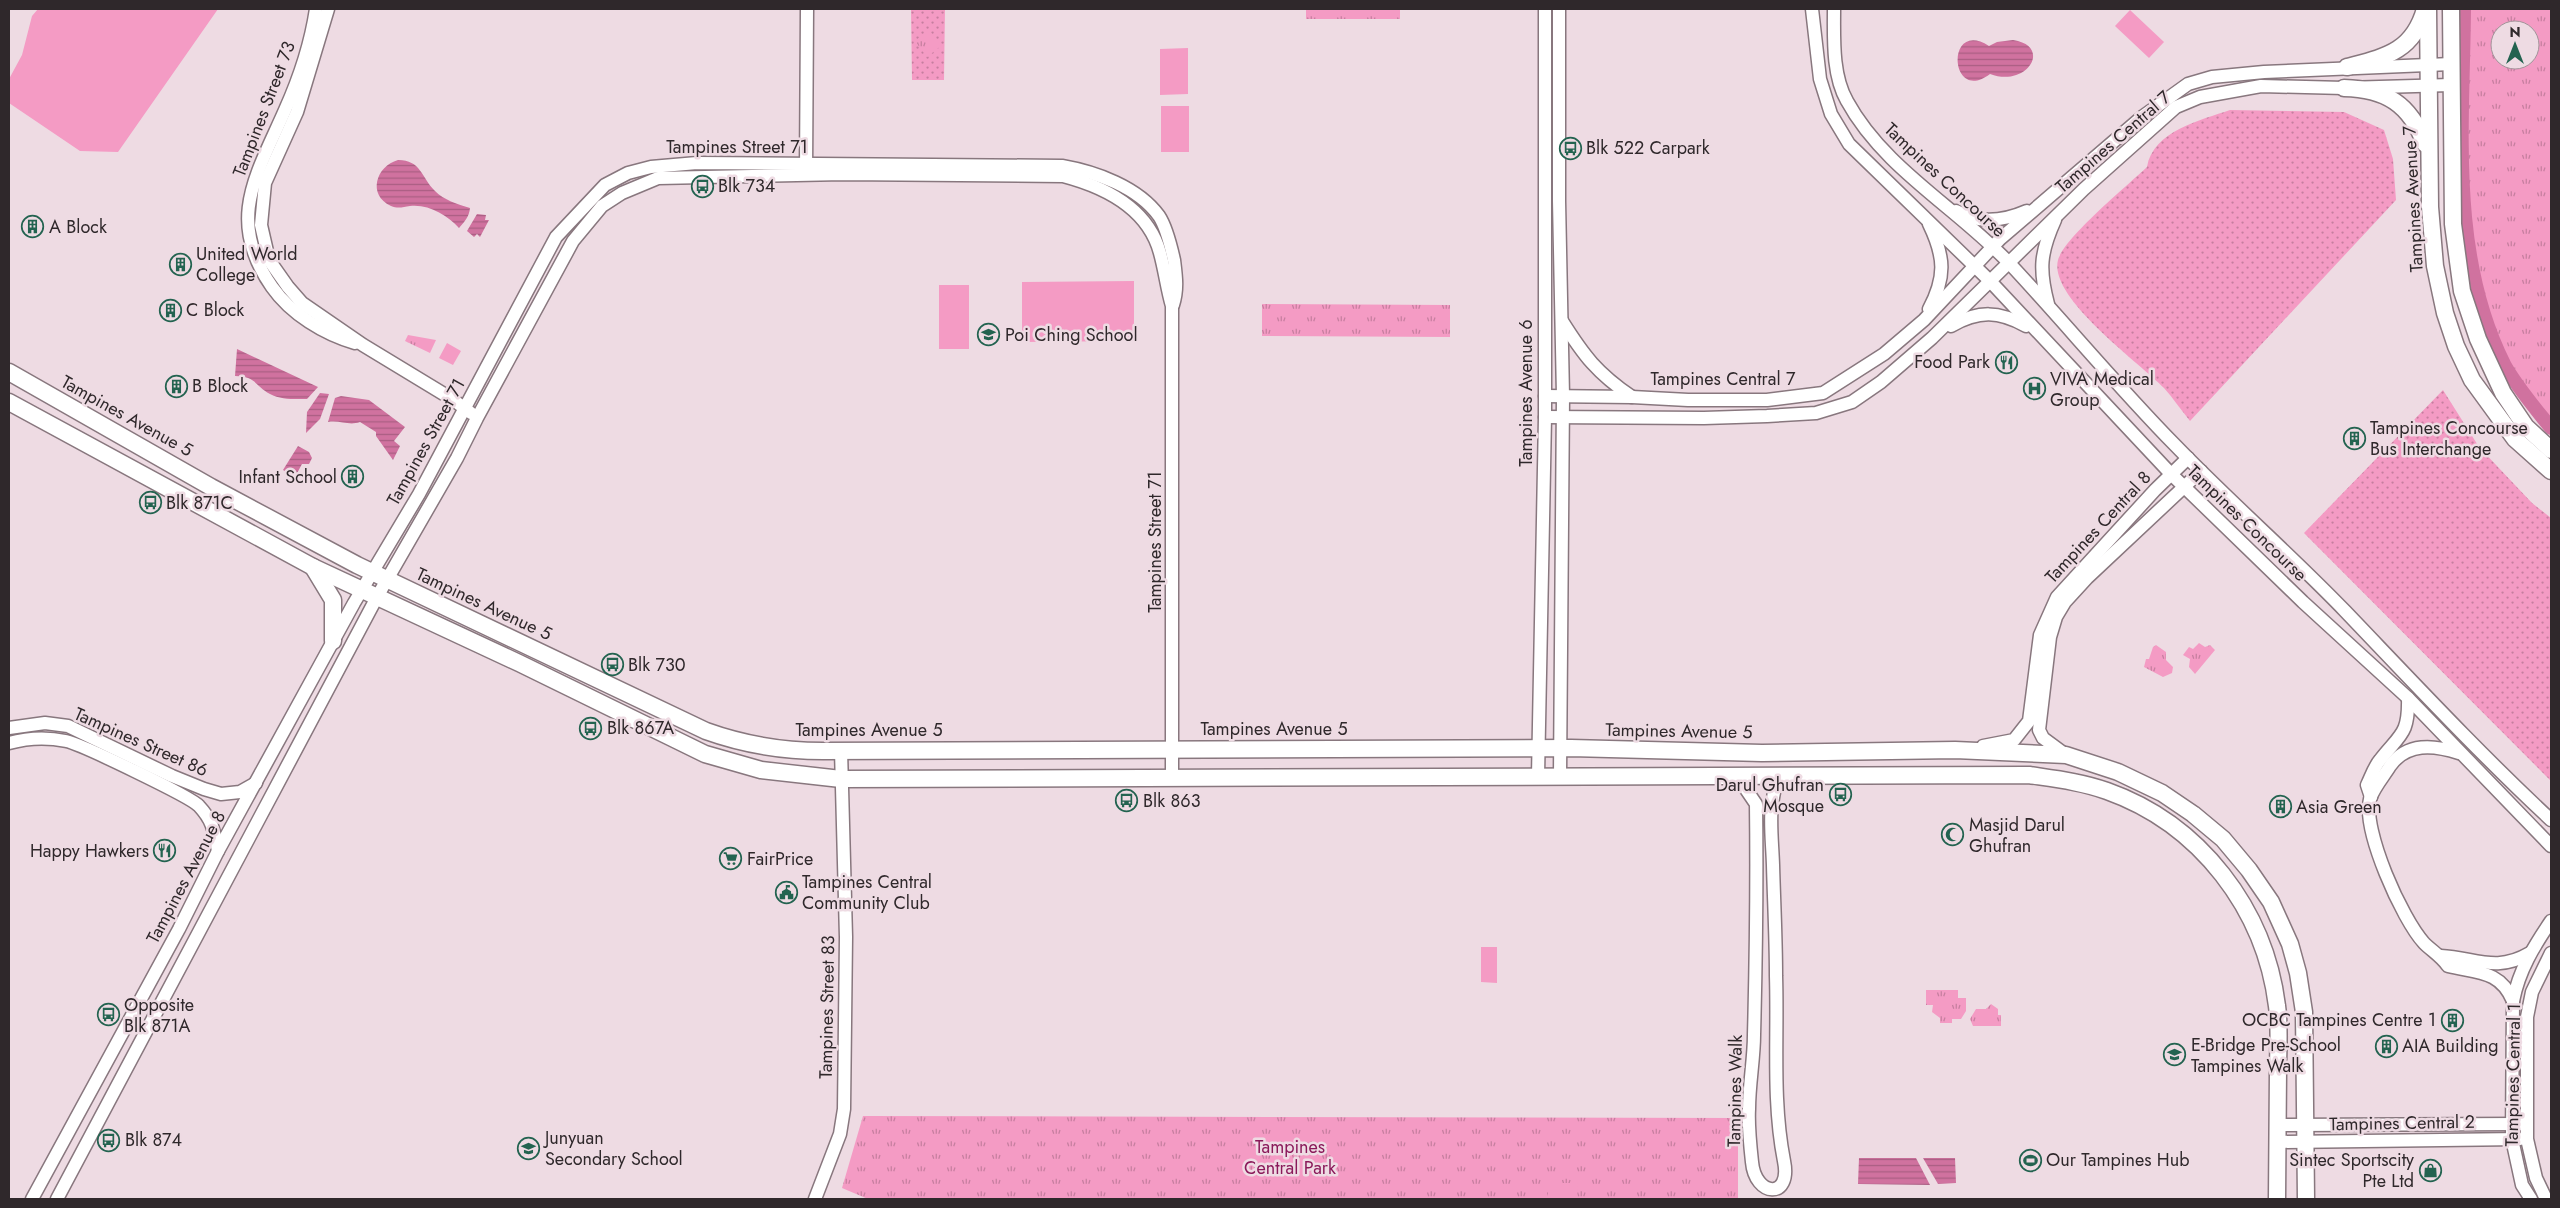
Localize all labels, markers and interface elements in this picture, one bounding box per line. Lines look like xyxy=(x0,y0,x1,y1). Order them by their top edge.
north arrow xyxy=(2490,20,2540,70)
text: N xyxy=(2509,22,2521,42)
street label: Tampines Street 73 xyxy=(226,37,302,181)
street label: Tampines Central 7 xyxy=(2050,84,2177,199)
street label: Tampines Concourse xyxy=(1878,117,2012,243)
street label: Tampines Avenue 7 xyxy=(2396,125,2430,273)
street label: Tampines Street 71 xyxy=(666,134,808,160)
place label: Blk 522 Carpark xyxy=(1586,135,1710,161)
bus stop icon: Blk 522 Carpark xyxy=(1558,136,1582,160)
place label: Blk 734 xyxy=(718,173,775,199)
bus stop icon: Blk 734 xyxy=(690,174,714,198)
place label: A Block xyxy=(49,214,107,240)
building icon: A Block xyxy=(21,215,45,239)
place label: United World College xyxy=(196,241,297,288)
building icon: United World College xyxy=(168,252,192,276)
place label: C Block xyxy=(186,297,244,323)
building icon: C Block xyxy=(158,298,182,322)
street label: Tampines Avenue 6 xyxy=(1513,319,1539,467)
place label: Poi Ching School xyxy=(1005,322,1138,348)
school or university icon: Poi Ching School xyxy=(977,323,1001,347)
place label: Food Park xyxy=(1914,349,1990,375)
restaurant icon: Food Park xyxy=(1994,350,2018,374)
street label: Tampines Central 7 xyxy=(1651,366,1796,392)
place label: VIVA Medical Group xyxy=(2050,366,2154,413)
street label: Tampines Avenue 5 xyxy=(56,369,198,463)
place label: B Block xyxy=(192,373,248,399)
building icon: B Block xyxy=(164,374,188,398)
street label: Tampines Street 71 xyxy=(380,374,472,510)
hospital icon: VIVA Medical Group xyxy=(2022,377,2046,401)
place label: Tampines Concourse Bus Interchange xyxy=(2370,415,2528,462)
building icon: Tampines Concourse Bus Interchange xyxy=(2342,426,2366,450)
street label: Tampines Concourse xyxy=(2181,459,2313,587)
place label: Infant School xyxy=(238,464,337,490)
building icon: Infant School xyxy=(341,465,365,489)
street label: Tampines Central 8 xyxy=(2039,465,2157,589)
street label: Tampines Street 71 xyxy=(1142,471,1168,613)
place label: Blk 871C xyxy=(166,490,233,516)
bus stop icon: Blk 871C xyxy=(138,491,162,515)
street label: Tampines Avenue 5 xyxy=(412,561,556,647)
place label: Blk 730 xyxy=(628,652,686,678)
bus stop icon: Blk 730 xyxy=(600,653,624,677)
street label: Tampines Street 86 xyxy=(70,701,212,783)
place label: Blk 867A xyxy=(607,715,674,741)
bus stop icon: Blk 867A xyxy=(579,716,603,740)
street label: Tampines Avenue 5 xyxy=(1200,716,1348,742)
street label: Tampines Avenue 5 xyxy=(795,717,943,743)
street label: Tampines Avenue 5 xyxy=(1605,717,1753,745)
place label: Darul Ghufran Mosque xyxy=(1716,772,1824,819)
bus stop icon: Darul Ghufran Mosque xyxy=(1828,783,1852,807)
place label: Blk 863 xyxy=(1143,788,1201,814)
bus stop icon: Blk 863 xyxy=(1115,789,1139,813)
place label: Asia Green xyxy=(2296,794,2382,820)
building icon: Asia Green xyxy=(2268,795,2292,819)
street label: Tampines Avenue 8 xyxy=(140,806,232,948)
place label: Masjid Darul Ghufran xyxy=(1969,812,2065,859)
mosque icon: Masjid Darul Ghufran xyxy=(1941,823,1965,847)
place label: Happy Hawkers xyxy=(30,838,149,864)
restaurant icon: Happy Hawkers xyxy=(153,839,177,863)
place label: FairPrice xyxy=(747,846,813,872)
supermarket icon: FairPrice xyxy=(719,847,743,871)
place label: Tampines Central Community Club xyxy=(802,869,932,916)
public building icon: Tampines Central Community Club xyxy=(774,880,798,904)
street label: Tampines Street 83 xyxy=(813,935,841,1079)
place label: Opposite Blk 871A xyxy=(124,992,194,1039)
bus stop icon: Opposite Blk 871A xyxy=(96,1003,120,1027)
street label: Tampines Central 1 xyxy=(2499,1003,2527,1147)
place label: OCBC Tampines Centre 1 xyxy=(2242,1007,2436,1033)
building icon: OCBC Tampines Centre 1 xyxy=(2440,1008,2464,1032)
place label: E-Bridge Pre-School Tampines Walk xyxy=(2191,1032,2341,1079)
place label: AIA Building xyxy=(2402,1033,2499,1059)
building icon: AIA Building xyxy=(2374,1034,2398,1058)
street label: Tampines Walk xyxy=(1721,1035,1749,1147)
school or university icon: E-Bridge Pre-School Tampines Walk xyxy=(2163,1043,2187,1067)
street label: Tampines Central 2 xyxy=(2329,1109,2475,1137)
place label: Junyuan Secondary School xyxy=(543,1125,683,1172)
place label: Blk 874 xyxy=(125,1127,182,1153)
bus stop icon: Blk 874 xyxy=(97,1128,121,1152)
park label: Tampines Central Park xyxy=(1244,1134,1336,1181)
school or university icon: Junyuan Secondary School xyxy=(517,1136,541,1160)
place label: Our Tampines Hub xyxy=(2046,1147,2189,1173)
place label: Sintec Sportscity Pte Ltd xyxy=(2289,1147,2414,1194)
sports icon: Our Tampines Hub xyxy=(2018,1148,2042,1172)
shop icon: Sintec Sportscity Pte Ltd xyxy=(2418,1158,2442,1182)

